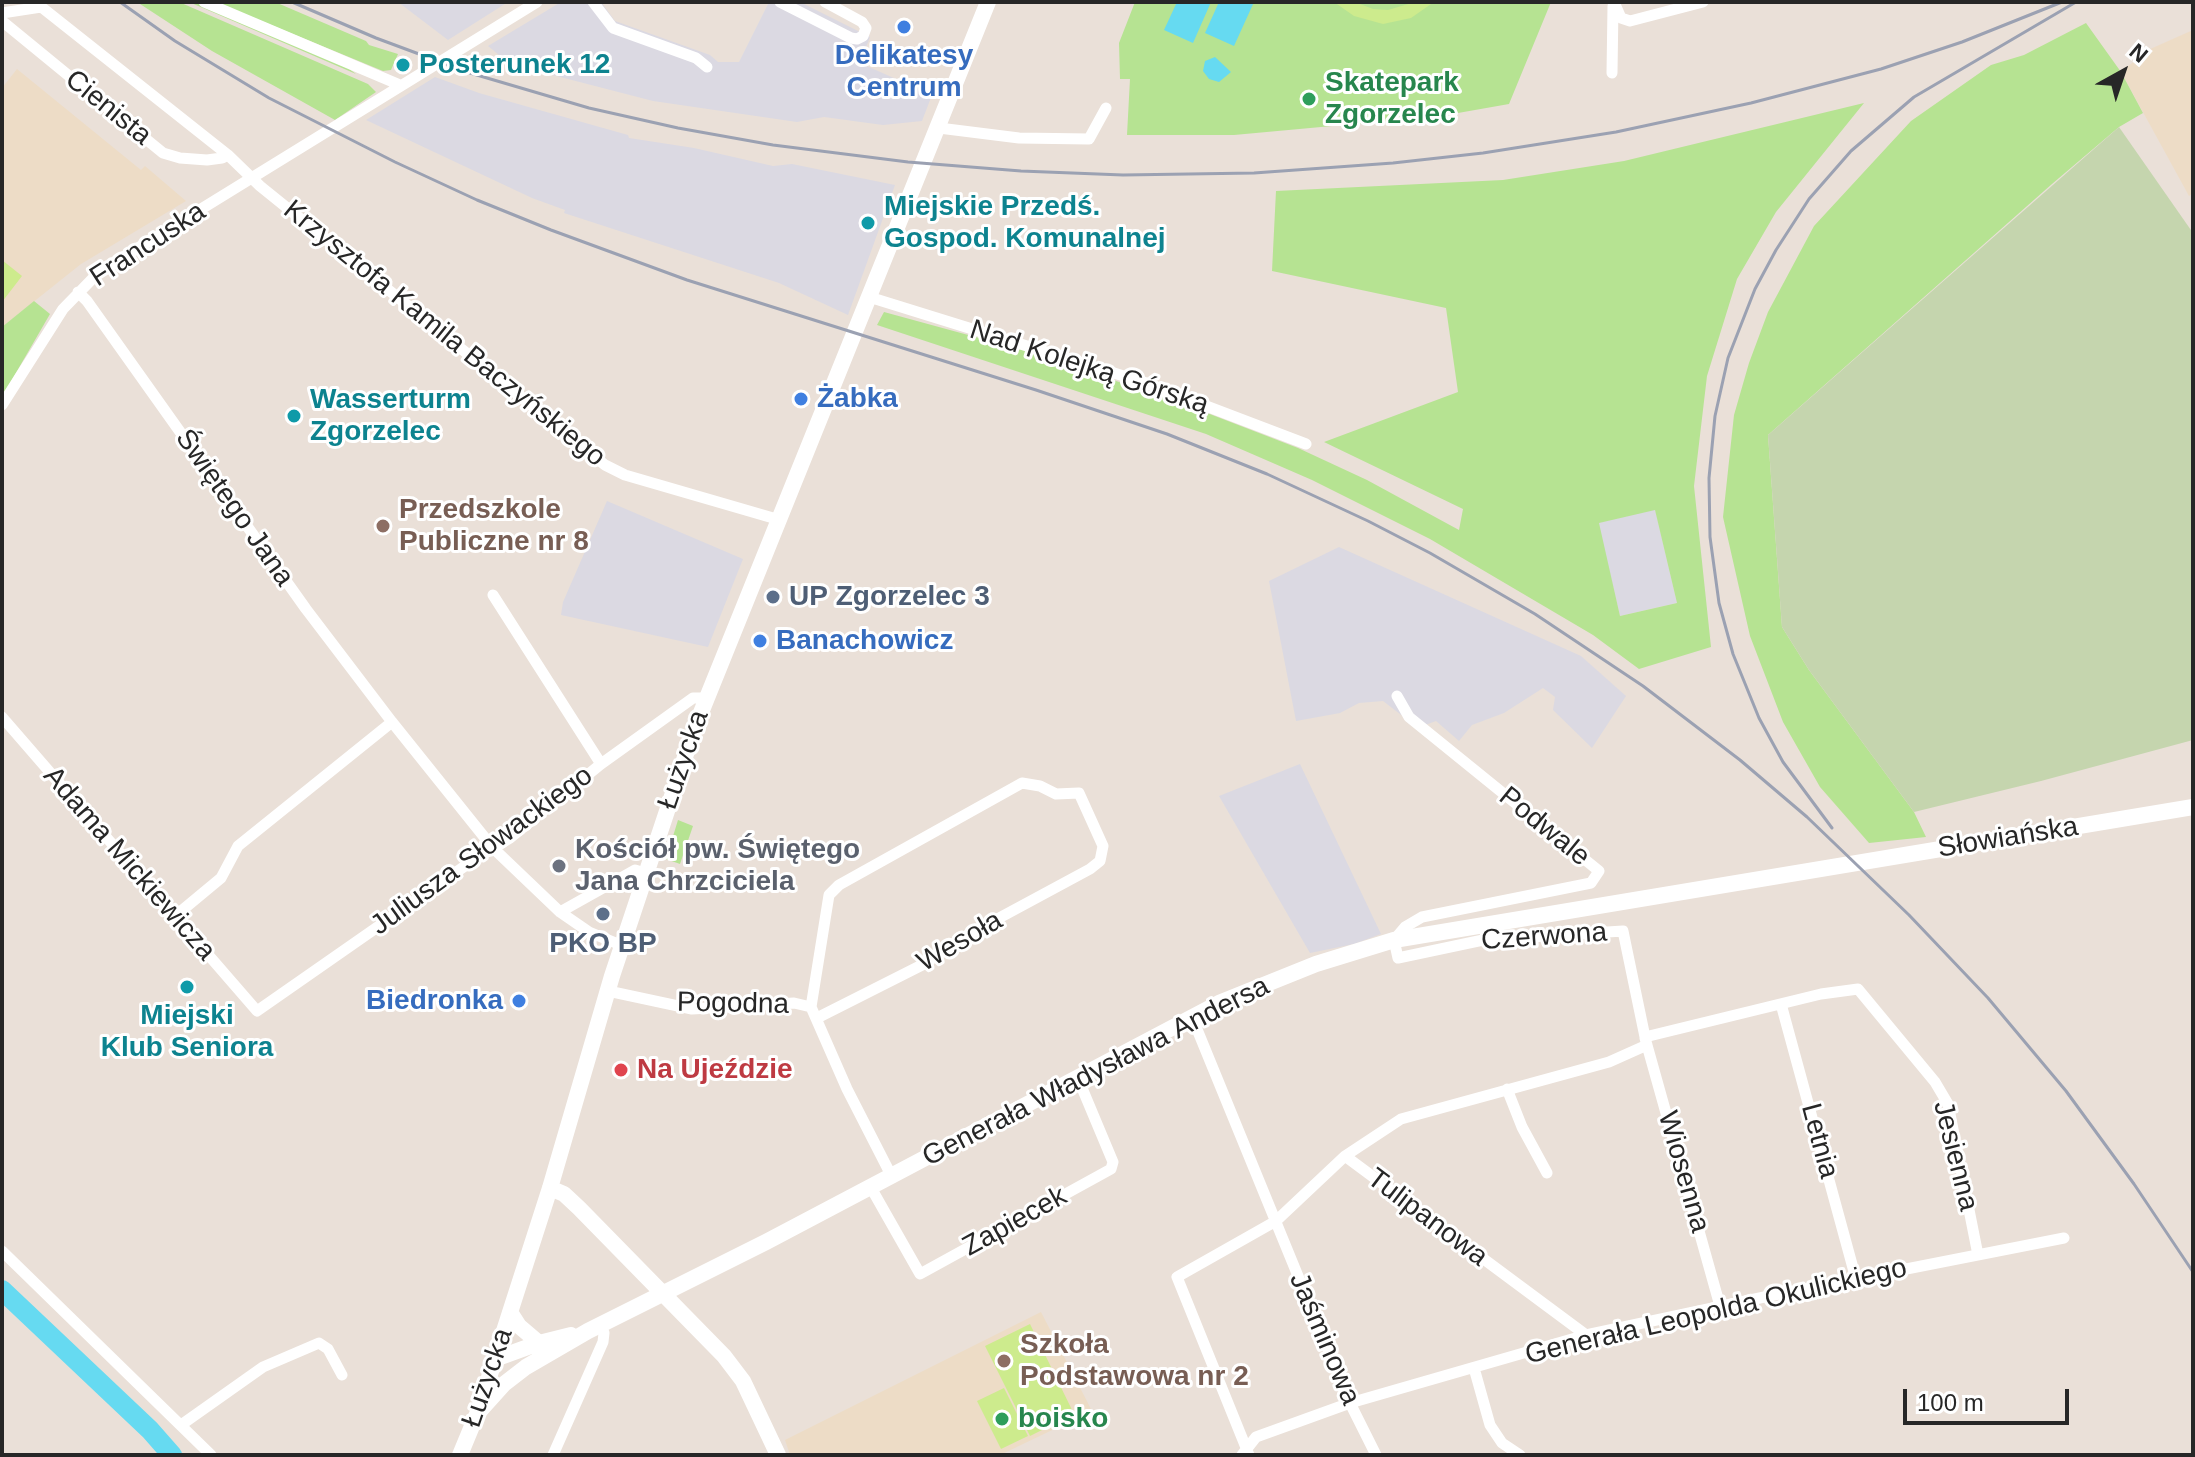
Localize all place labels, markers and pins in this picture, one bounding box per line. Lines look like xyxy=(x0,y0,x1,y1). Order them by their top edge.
marker: Delikatesy Centrum xyxy=(895,18,913,36)
place label: Delikatesy Centrum xyxy=(835,39,973,105)
place label: Posterunek 12 xyxy=(419,48,610,82)
marker: Posterunek 12 xyxy=(394,56,412,74)
place label: Skatepark Zgorzelec xyxy=(1325,66,1459,132)
marker: Skatepark Zgorzelec xyxy=(1300,90,1318,108)
place label: Miejskie Przedś. Gospod. Komunalnej xyxy=(884,190,1166,256)
marker: Miejskie Przedś. Gospod. Komunalnej xyxy=(859,214,877,232)
place label: Żabka xyxy=(817,382,898,416)
place label: Wasserturm Zgorzelec xyxy=(310,383,471,449)
marker: Żabka xyxy=(792,390,810,408)
marker: Wasserturm Zgorzelec xyxy=(285,407,303,425)
place label: Przedszkole Publiczne nr 8 xyxy=(399,493,589,559)
marker: Przedszkole Publiczne nr 8 xyxy=(374,517,392,535)
place label: UP Zgorzelec 3 xyxy=(789,580,990,614)
marker: UP Zgorzelec 3 xyxy=(764,588,782,606)
place label: Banachowicz xyxy=(776,624,953,658)
marker: Banachowicz xyxy=(751,632,769,650)
place label: Kościół pw. Świętego Jana Chrzciciela xyxy=(575,833,860,899)
marker: Kościół pw. Świętego Jana Chrzciciela xyxy=(550,857,568,875)
marker: PKO BP xyxy=(594,905,612,923)
place label: PKO BP xyxy=(549,927,657,961)
marker: Miejski Klub Seniora xyxy=(178,978,196,996)
place label: Biedronka xyxy=(366,984,503,1018)
marker: Biedronka xyxy=(510,992,528,1010)
place label: Miejski Klub Seniora xyxy=(101,999,273,1065)
place label: Na Ujeździe xyxy=(637,1053,793,1087)
marker: Na Ujeździe xyxy=(612,1061,630,1079)
place label: Szkoła Podstawowa nr 2 xyxy=(1020,1328,1249,1394)
marker: Szkoła Podstawowa nr 2 xyxy=(995,1352,1013,1370)
place label: boisko xyxy=(1018,1402,1108,1436)
marker: boisko xyxy=(993,1410,1011,1428)

